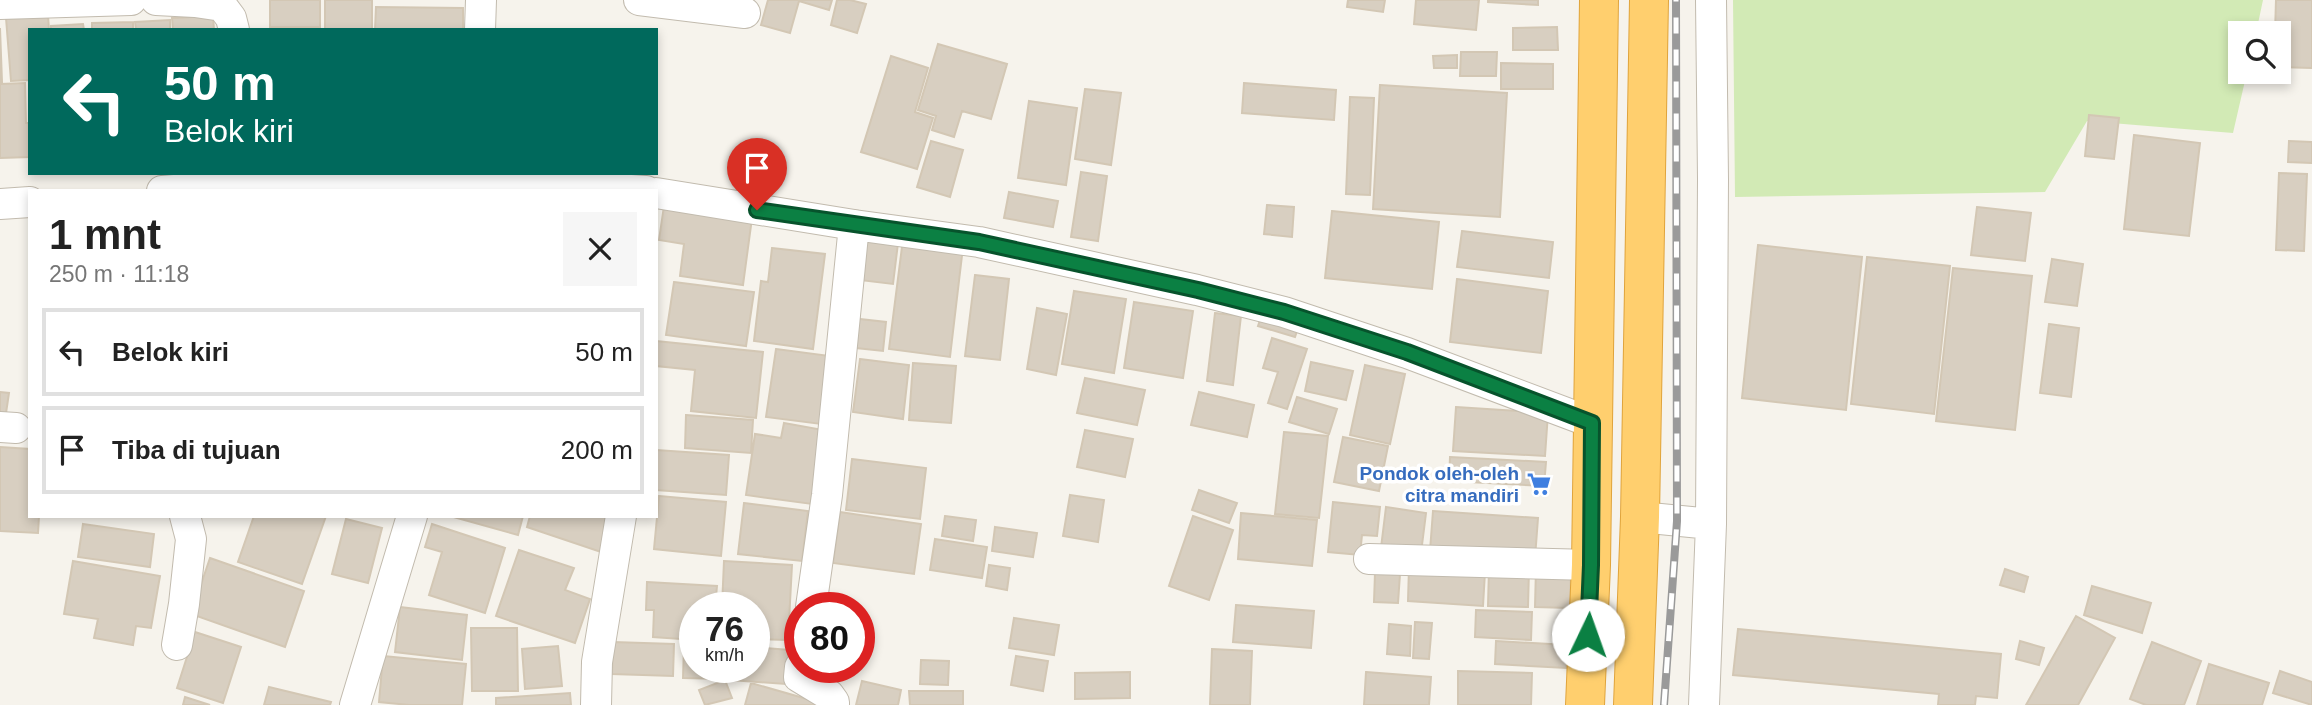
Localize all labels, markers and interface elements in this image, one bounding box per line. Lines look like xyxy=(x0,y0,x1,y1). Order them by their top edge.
map controls xyxy=(2228,21,2291,84)
button: search xyxy=(2228,21,2291,84)
icon: left xyxy=(49,56,140,147)
text: 50 m xyxy=(164,56,276,110)
text: Belok kiri xyxy=(164,113,294,149)
pin xyxy=(727,138,787,210)
icon: arrive xyxy=(738,149,776,187)
text: 1 mnt xyxy=(49,211,161,258)
button: close xyxy=(563,212,637,286)
text: 250 m · 11:18 xyxy=(49,261,189,287)
icon: left xyxy=(53,333,91,371)
text: Belok kiri xyxy=(112,337,229,367)
text: 50 m xyxy=(575,337,633,367)
icon: arrive xyxy=(53,431,91,469)
text: Tiba di tujuan xyxy=(112,435,281,465)
text: 200 m xyxy=(561,435,633,465)
place label: Pondok oleh-oleh citra mandiri xyxy=(1360,463,1519,506)
supermarket icon: Pondok oleh-oleh citra mandiri xyxy=(1525,470,1553,498)
speed limit sign: 80 xyxy=(784,592,875,683)
position arrow xyxy=(1551,598,1625,672)
text: 76 xyxy=(705,609,744,648)
text: km/h xyxy=(705,645,744,665)

